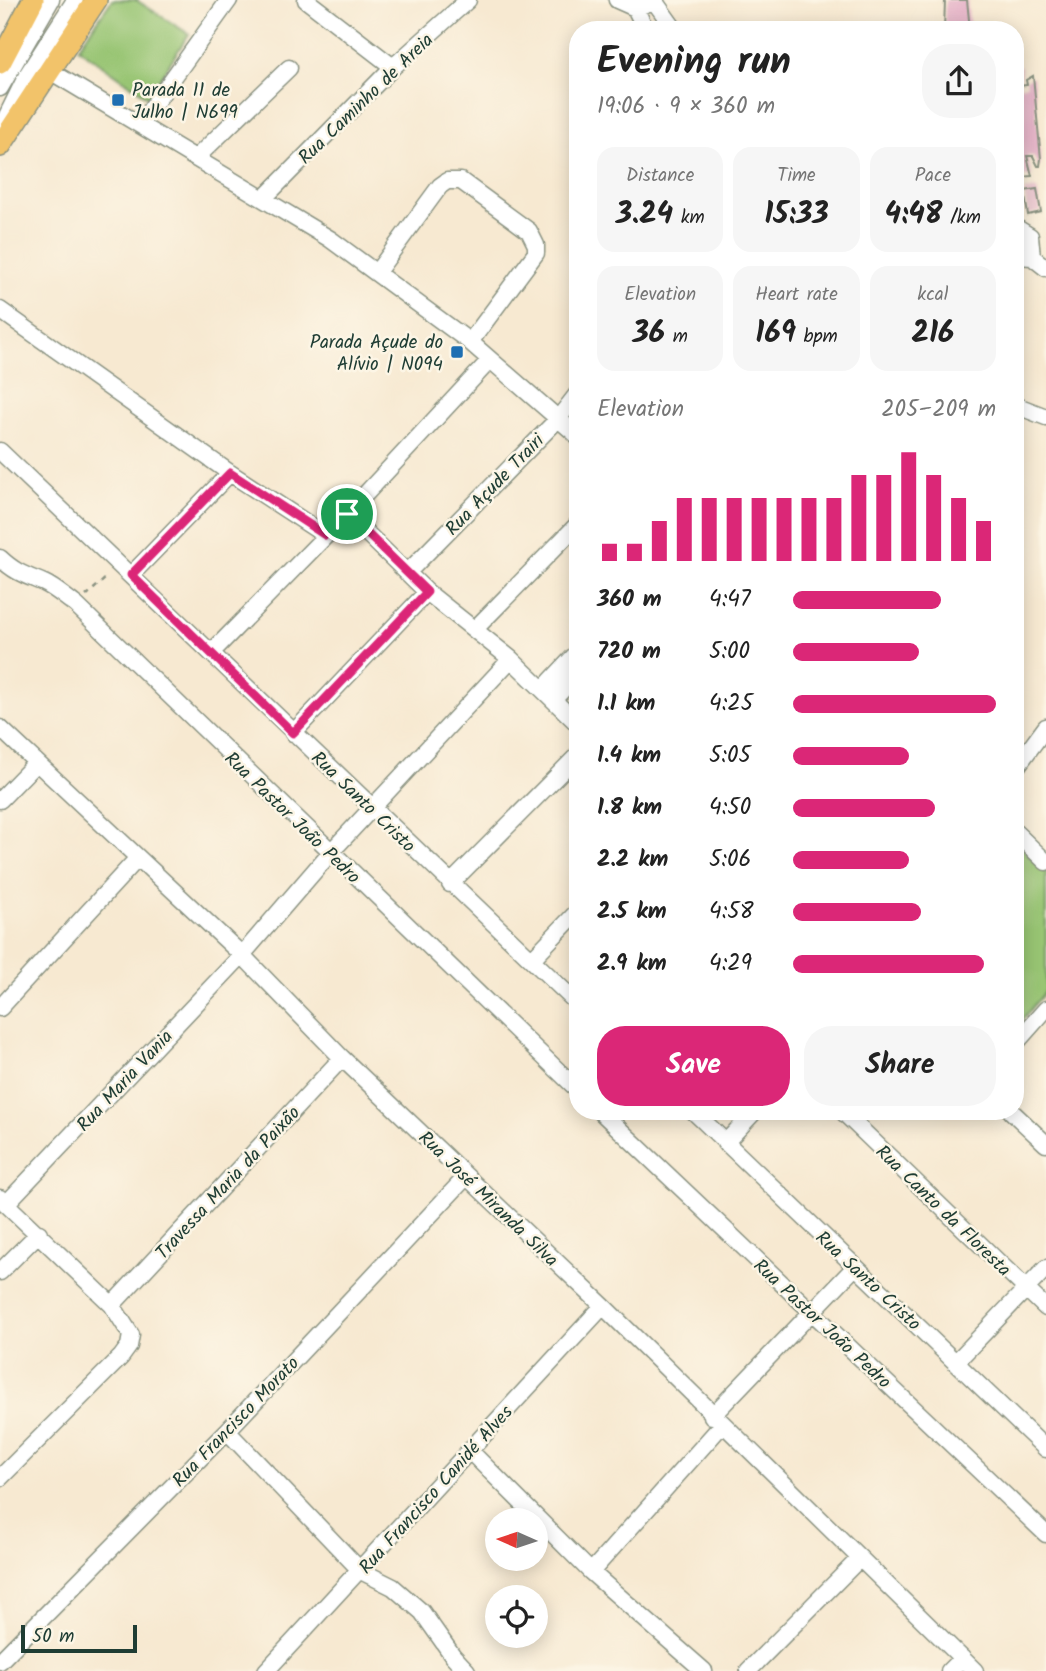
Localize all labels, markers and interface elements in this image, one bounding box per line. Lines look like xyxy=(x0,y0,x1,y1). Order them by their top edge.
street label: Rua Caminho de Areia xyxy=(292,27,441,172)
text: Evening run xyxy=(597,33,791,93)
button: share xyxy=(922,44,996,118)
place label: Parada 11 de Julho | N699 xyxy=(132,76,238,128)
text: 19:06 · 9 × 360 m xyxy=(597,89,775,125)
marker: Parada 11 de Julho | N699 xyxy=(110,92,126,108)
text: Distance xyxy=(626,161,694,191)
text: Time xyxy=(777,161,816,191)
text: Pace xyxy=(915,161,951,191)
text: 3.24 xyxy=(616,191,673,239)
text: 15:33 xyxy=(764,191,829,239)
text: 4:48 xyxy=(885,191,943,239)
text: km xyxy=(673,203,705,233)
text: /km xyxy=(943,203,981,233)
text: Elevation xyxy=(624,280,696,310)
text: Heart rate xyxy=(755,280,838,310)
text: kcal xyxy=(917,280,948,310)
text: 36 xyxy=(632,310,665,358)
text: 169 xyxy=(755,310,796,358)
text: 216 xyxy=(911,310,954,358)
text: m xyxy=(665,322,688,352)
text: bpm xyxy=(796,322,838,352)
place label: Parada Açude do Alívio | N094 xyxy=(310,328,443,380)
marker: Parada Açude do Alívio | N094 xyxy=(449,344,465,360)
text: Elevation xyxy=(597,392,684,428)
text: 205–209 m xyxy=(881,392,996,428)
street label: Rua Açude Trairi xyxy=(439,426,553,543)
pin xyxy=(317,484,377,544)
icon: arrive xyxy=(328,495,366,533)
text: 360 m xyxy=(597,582,662,618)
text: 4:47 xyxy=(709,582,751,618)
text: 720 m xyxy=(597,634,661,670)
text: 5:00 xyxy=(709,634,750,670)
text: 1.1 km xyxy=(597,686,655,722)
text: 4:25 xyxy=(709,686,753,722)
text: 1.4 km xyxy=(597,738,661,774)
text: 5:05 xyxy=(709,738,751,774)
street label: Rua Pastor João Pedro xyxy=(216,745,367,892)
street label: Rua Santo Cristo xyxy=(303,745,422,860)
text: 1.8 km xyxy=(597,790,662,826)
text: 4:50 xyxy=(709,790,751,826)
text: 2.2 km xyxy=(597,842,668,878)
text: 5:06 xyxy=(709,842,751,878)
text: 2.5 km xyxy=(597,894,667,930)
text: 4:58 xyxy=(709,894,754,930)
text: 2.9 km xyxy=(597,946,667,982)
text: 4:29 xyxy=(709,946,752,982)
street label: Rua Maria Vania xyxy=(70,1023,181,1139)
button: Save xyxy=(597,1026,790,1106)
button: Share xyxy=(804,1026,996,1106)
street label: Travessa Maria da Paixão xyxy=(149,1100,308,1267)
street label: Rua José Miranda Silva xyxy=(411,1124,565,1275)
street label: Rua Canto da Floresta xyxy=(868,1138,1017,1284)
street label: Rua Santo Cristo xyxy=(808,1224,927,1339)
street label: Rua Pastor João Pedro xyxy=(746,1252,898,1397)
street label: Rua Francisco Morato xyxy=(166,1350,307,1495)
street label: Rua Francisco Canidé Alves xyxy=(352,1399,521,1582)
north arrow xyxy=(485,1508,548,1572)
map controls xyxy=(485,1508,548,1648)
button: locate xyxy=(485,1585,548,1648)
scale bar xyxy=(21,1622,136,1654)
text: 50 m xyxy=(32,1622,74,1652)

